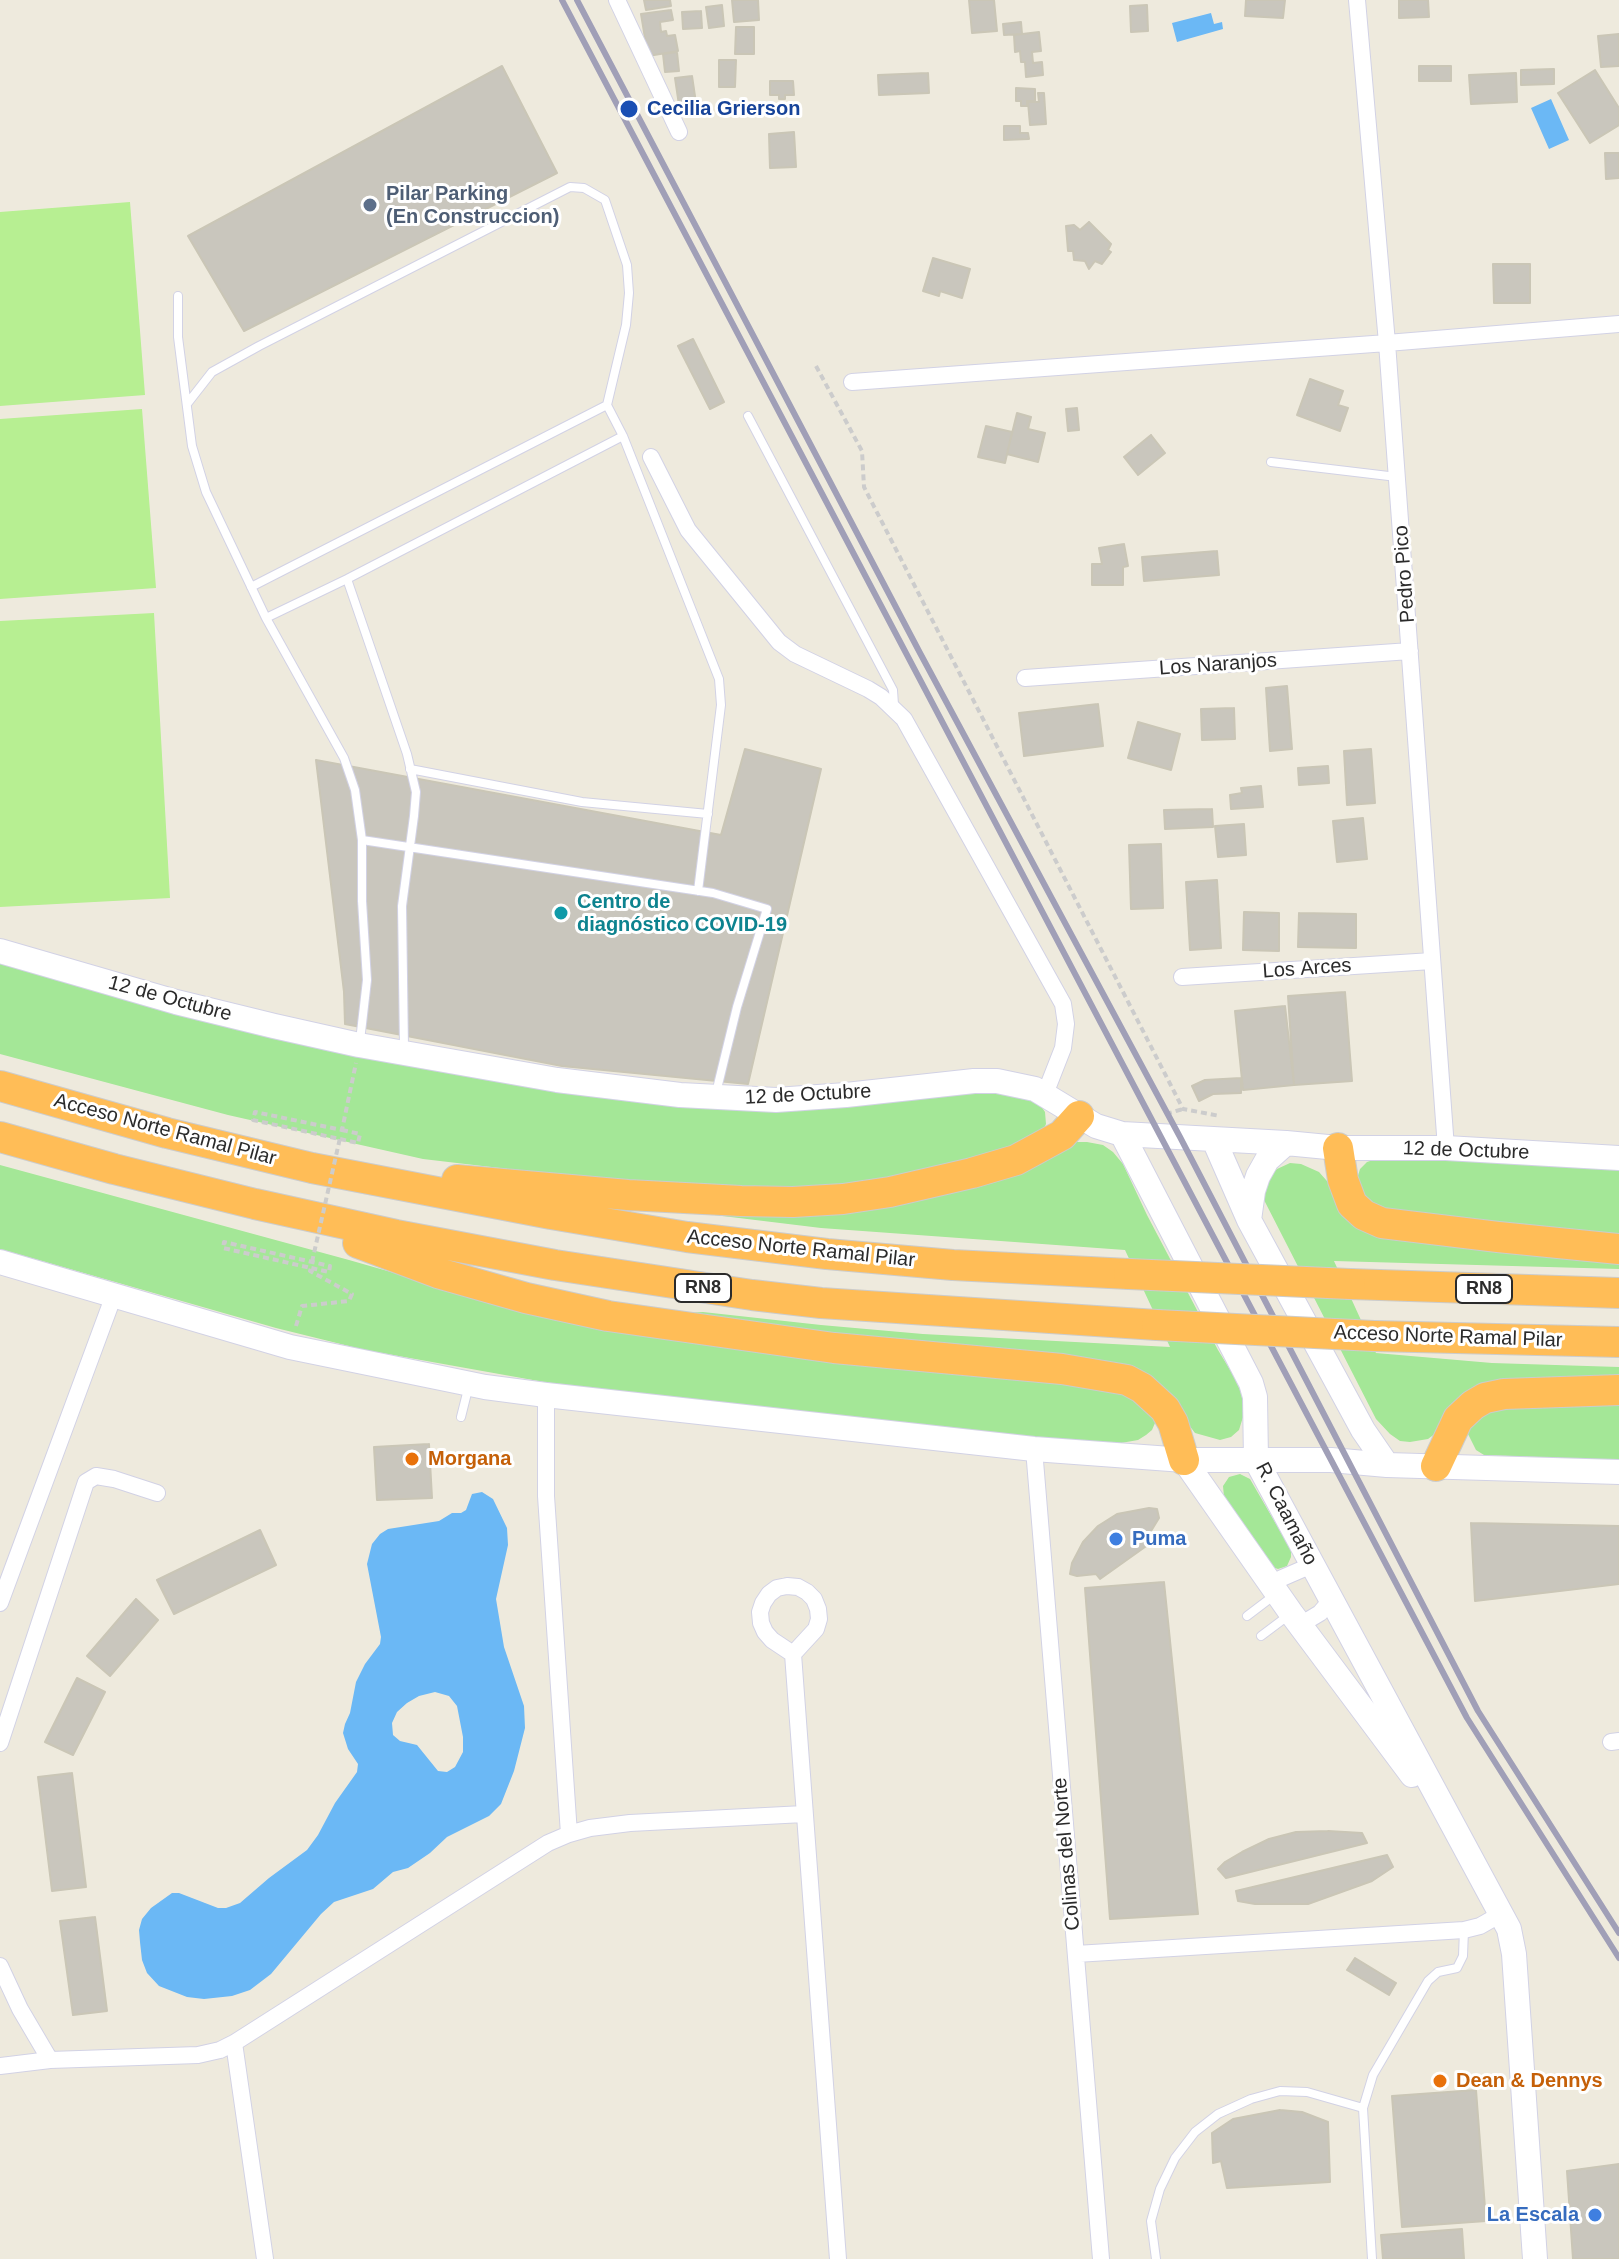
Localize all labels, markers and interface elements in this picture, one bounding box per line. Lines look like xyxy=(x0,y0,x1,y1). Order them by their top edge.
place label: Cecilia Grierson xyxy=(647,97,800,121)
marker: Cecilia Grierson xyxy=(618,98,640,120)
place label: Pilar Parking (En Construccion) xyxy=(386,182,559,229)
marker: Pilar Parking (En Construccion) xyxy=(361,196,379,214)
street label: Pedro Pico xyxy=(1390,524,1420,624)
street label: Los Naranjos xyxy=(1158,649,1278,681)
place label: Centro de diagnóstico COVID-19 xyxy=(577,890,787,937)
marker: Centro de diagnóstico COVID-19 xyxy=(552,904,570,922)
street label: Los Arces xyxy=(1262,954,1352,984)
street label: 12 de Octubre xyxy=(106,971,234,1027)
street label: 12 de Octubre xyxy=(744,1080,872,1110)
street label: Acceso Norte Ramal Pilar xyxy=(51,1089,279,1171)
street label: 12 de Octubre xyxy=(1402,1137,1530,1165)
street label: Acceso Norte Ramal Pilar xyxy=(686,1225,916,1273)
road number: RN8 xyxy=(675,1274,731,1302)
road number: RN8 xyxy=(1456,1275,1512,1303)
street label: Acceso Norte Ramal Pilar xyxy=(1333,1321,1563,1353)
place label: Morgana xyxy=(428,1447,511,1471)
marker: Morgana xyxy=(403,1450,421,1468)
street label: R. Caamaño xyxy=(1250,1459,1322,1569)
place label: Puma xyxy=(1132,1527,1186,1551)
marker: Puma xyxy=(1107,1530,1125,1548)
street label: Colinas del Norte xyxy=(1048,1777,1086,1931)
place label: Dean & Dennys xyxy=(1456,2069,1603,2093)
marker: Dean & Dennys xyxy=(1431,2072,1449,2090)
place label: La Escala xyxy=(1487,2203,1579,2227)
marker: La Escala xyxy=(1586,2206,1604,2224)

